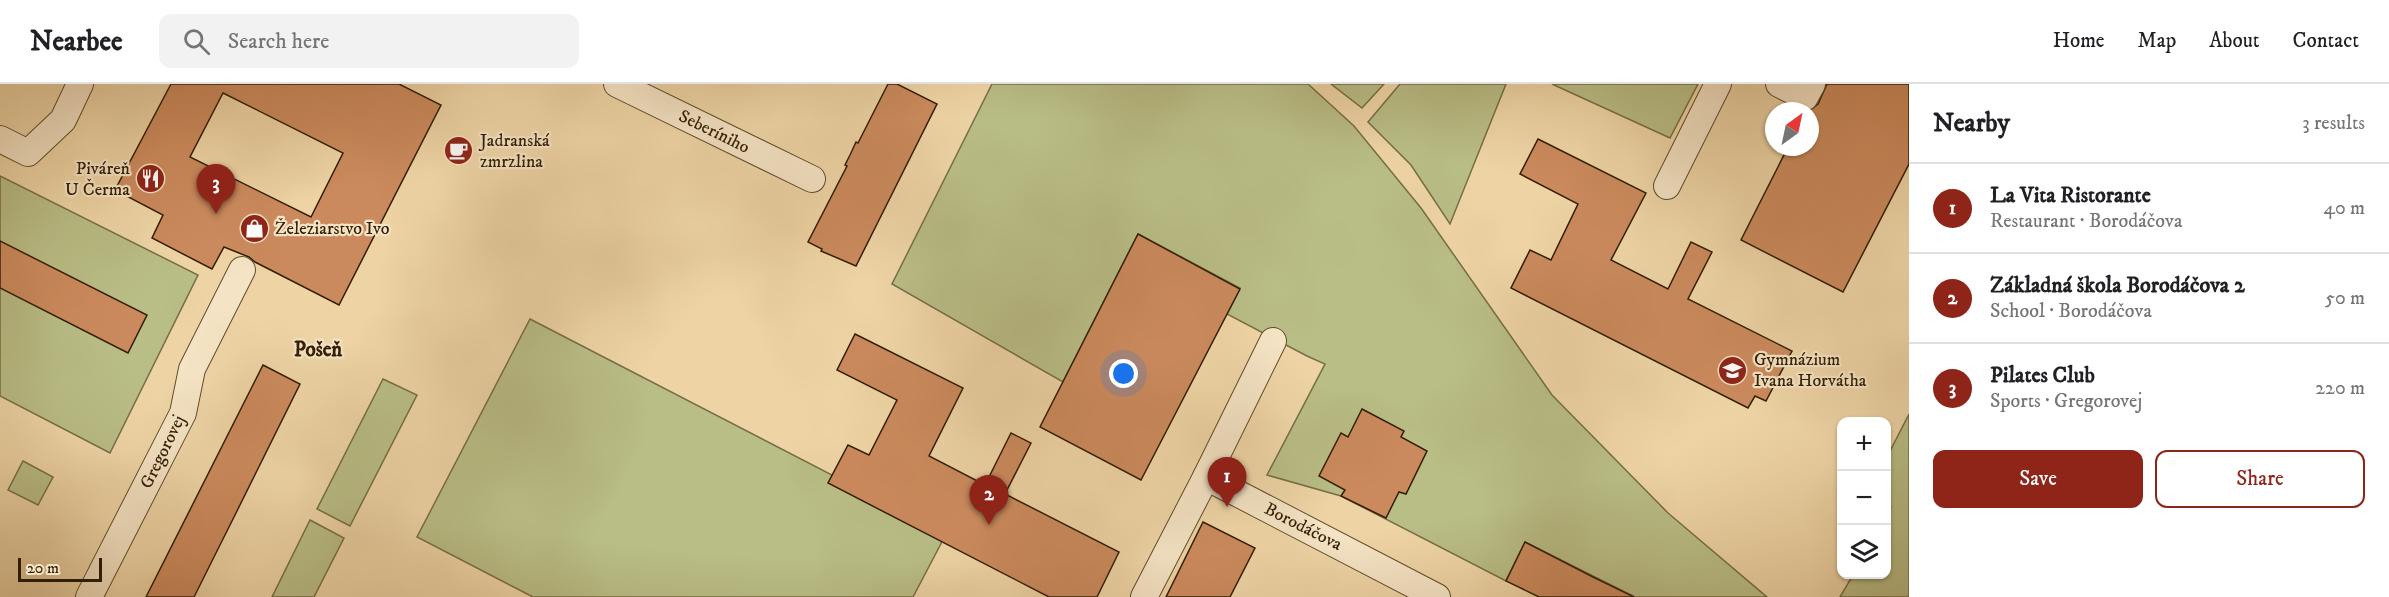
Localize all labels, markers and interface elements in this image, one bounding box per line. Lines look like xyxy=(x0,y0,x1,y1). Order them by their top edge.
search box xyxy=(159,14,579,68)
text: Nearbee xyxy=(30,24,123,59)
icon: search xyxy=(180,25,213,58)
text: Search here xyxy=(228,28,329,55)
text: Home xyxy=(2053,28,2105,54)
text: Map xyxy=(2138,28,2176,54)
text: About xyxy=(2209,28,2260,54)
text: Contact xyxy=(2293,28,2359,54)
north arrow xyxy=(1765,102,1819,156)
street label: Seberíniho xyxy=(675,105,753,159)
text: Nearby xyxy=(1933,107,2010,140)
text: 3 results xyxy=(2302,111,2365,136)
place label: Jadranská zmrzlina xyxy=(478,130,550,173)
cafe icon: Jadranská zmrzlina xyxy=(443,135,475,167)
place label: Piváreň U Čerma xyxy=(65,158,131,201)
restaurant icon: Piváreň U Čerma xyxy=(135,163,167,195)
pin: 3 xyxy=(196,164,236,214)
text: La Vita Ristorante xyxy=(1990,182,2151,209)
text: 1 xyxy=(1949,196,1956,221)
text: 40 m xyxy=(2323,196,2365,221)
text: Restaurant · Borodáčova xyxy=(1990,209,2182,234)
shop icon: Železiarstvo Ivo xyxy=(238,213,270,245)
place label: Železiarstvo Ivo xyxy=(275,217,390,240)
text: Základná škola Borodáčova 2 xyxy=(1990,272,2245,299)
text: 2 xyxy=(1948,286,1957,311)
text: 50 m xyxy=(2325,286,2365,311)
text: School · Borodáčova xyxy=(1990,299,2152,324)
district label: Pošeň xyxy=(294,337,343,363)
place label: Gymnázium Ivana Horvátha xyxy=(1754,349,1867,392)
school or university icon: Gymnázium Ivana Horvátha xyxy=(1717,354,1749,386)
your location xyxy=(1109,359,1138,388)
text: Pilates Club xyxy=(1990,362,2095,389)
text: 3 xyxy=(1949,376,1956,401)
text: 220 m xyxy=(2315,376,2365,401)
text: Sports · Gregorovej xyxy=(1990,389,2142,414)
street label: Gregorovej xyxy=(136,412,190,492)
map controls xyxy=(1837,417,1891,579)
button: + xyxy=(1837,417,1891,471)
button: Save xyxy=(1933,450,2143,508)
button: Share xyxy=(2155,450,2365,508)
pin: 1 xyxy=(1208,458,1246,507)
button: − xyxy=(1837,471,1891,525)
pin: 2 xyxy=(970,476,1008,525)
street label: Borodáčova xyxy=(1260,498,1346,556)
button: layers xyxy=(1837,525,1891,579)
scale bar xyxy=(18,555,102,582)
text: 20 m xyxy=(27,558,59,578)

